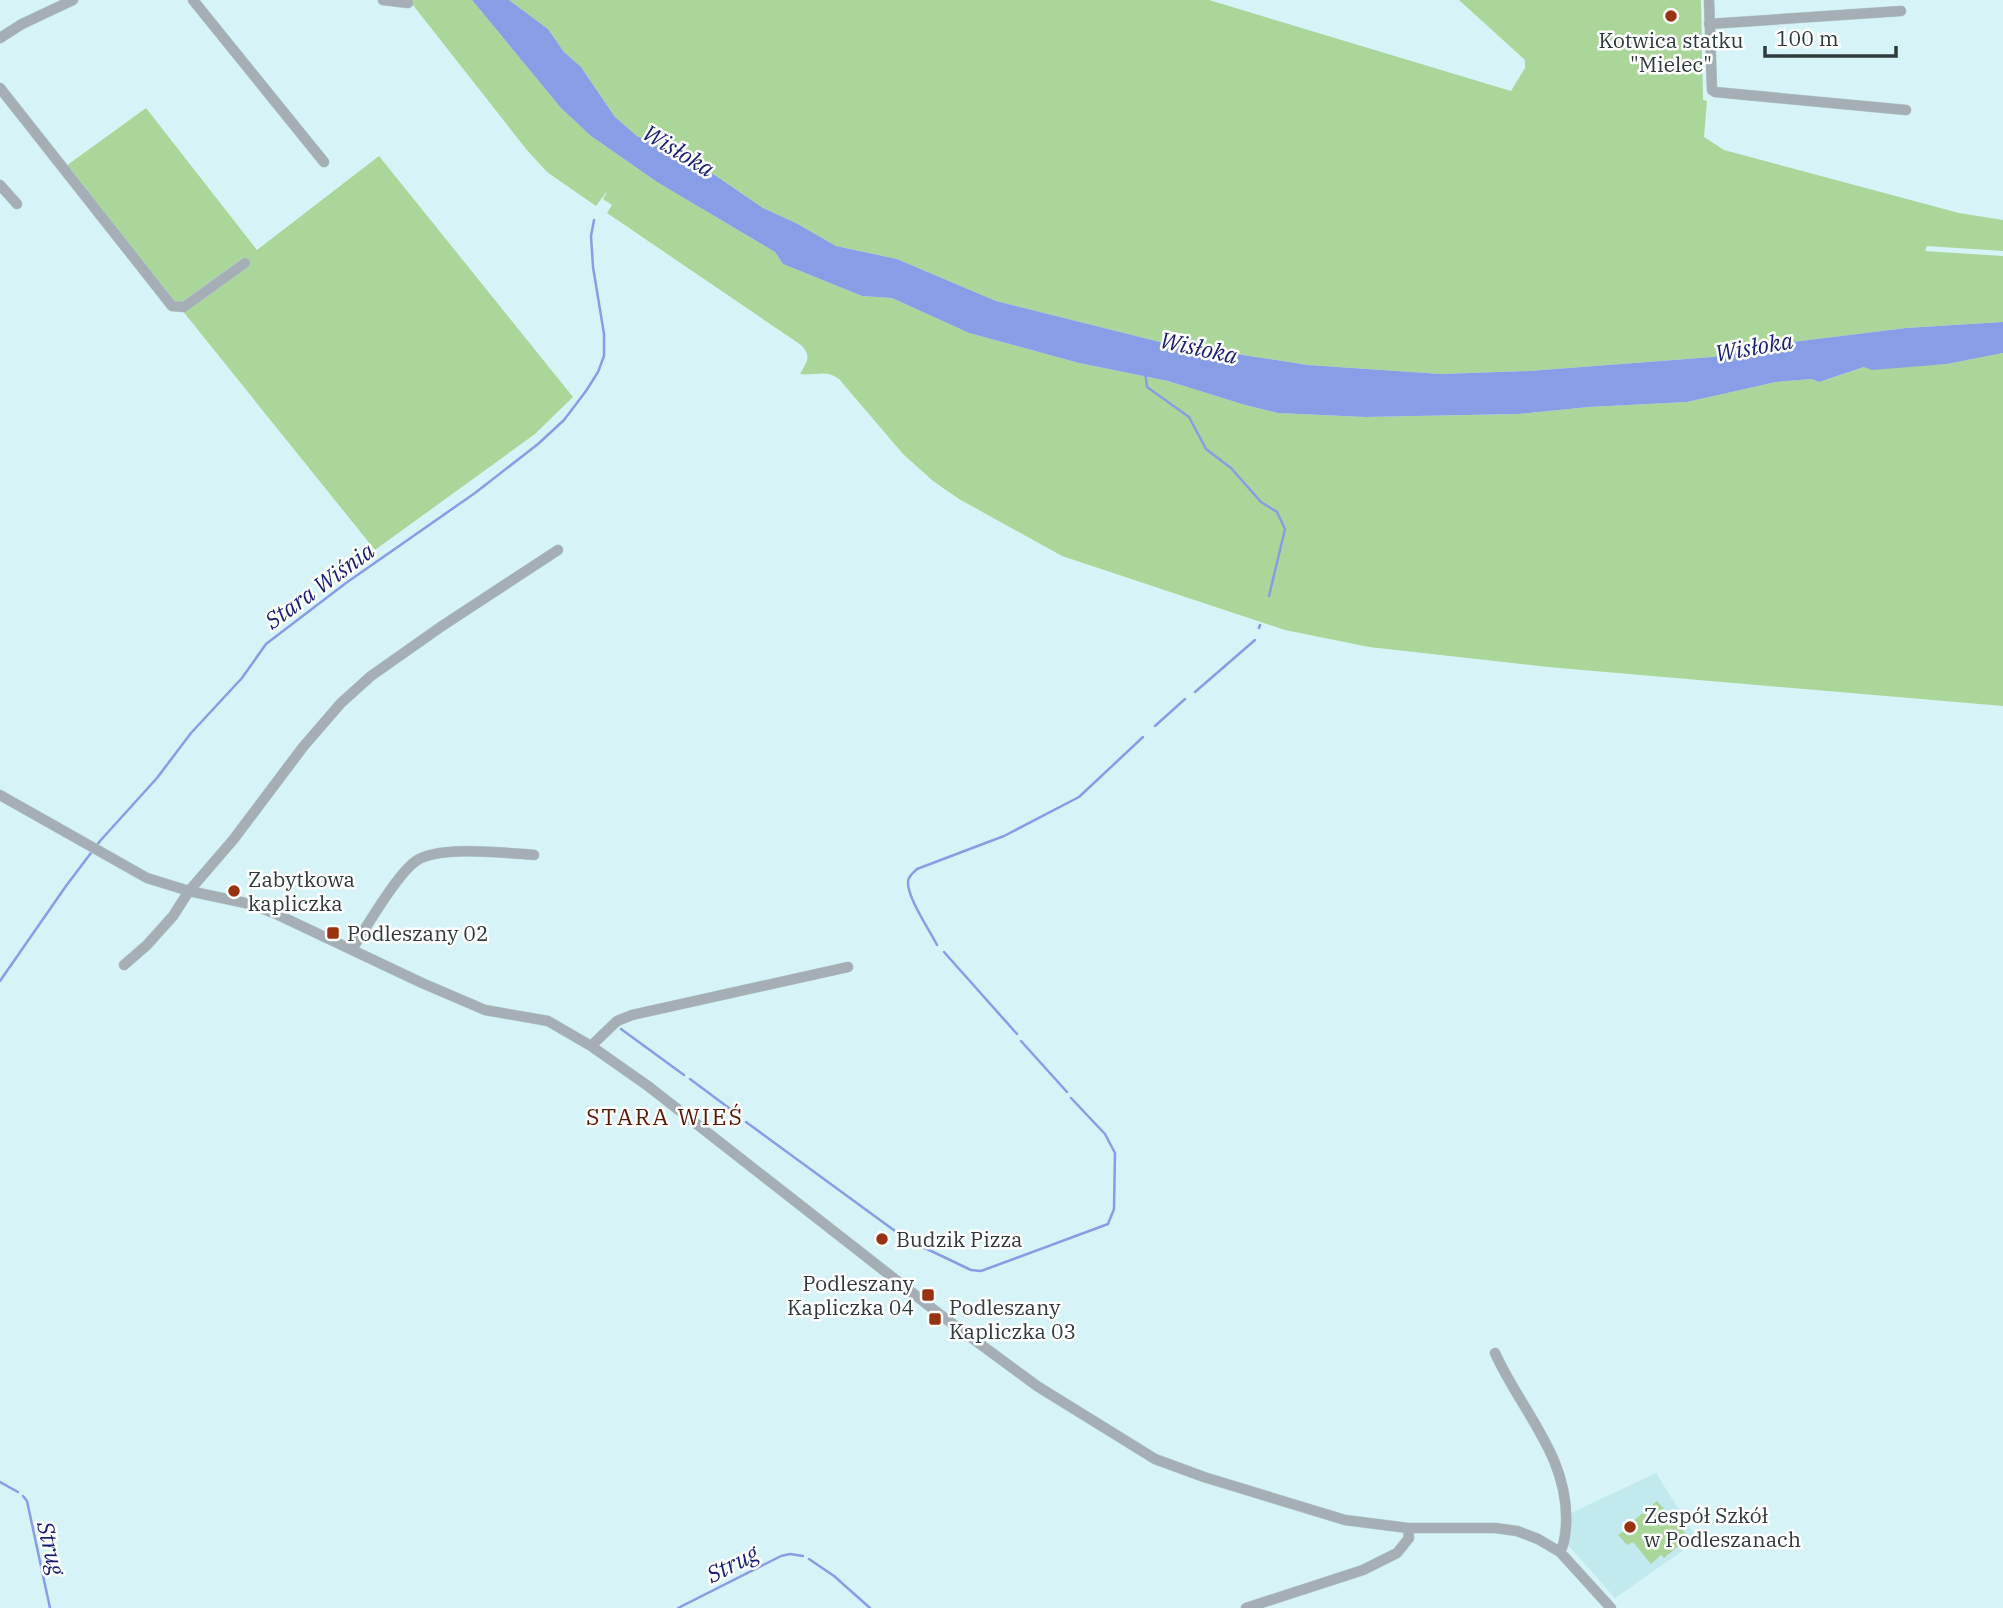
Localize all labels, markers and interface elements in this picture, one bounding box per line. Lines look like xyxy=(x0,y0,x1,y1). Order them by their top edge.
marker: Kotwica statku "Mielec" xyxy=(1663,8,1679,24)
scale bar xyxy=(1765,14,1896,58)
text: 100 m xyxy=(1776,24,1839,52)
place label: Kotwica statku "Mielec" xyxy=(1599,26,1743,78)
water label: Wisłoka xyxy=(638,117,721,183)
water label: Wisłoka xyxy=(1157,324,1241,370)
water label: Wisłoka xyxy=(1713,324,1796,368)
water label: Stara Wiśnia xyxy=(257,535,380,635)
place label: Zabytkowa kapliczka xyxy=(248,865,355,917)
marker: Zabytkowa kapliczka xyxy=(226,883,242,899)
place label: Podleszany 02 xyxy=(347,919,488,947)
marker: Podleszany 02 xyxy=(325,925,341,941)
district label: STARA WIEŚ xyxy=(586,1101,744,1131)
place label: Budzik Pizza xyxy=(896,1225,1023,1253)
marker: Budzik Pizza xyxy=(874,1231,890,1247)
place label: Podleszany Kapliczka 04 xyxy=(787,1269,915,1321)
marker: Podleszany Kapliczka 04 xyxy=(920,1287,936,1303)
place label: Podleszany Kapliczka 03 xyxy=(949,1293,1076,1345)
marker: Podleszany Kapliczka 03 xyxy=(927,1311,943,1327)
place label: Zespół Szkół w Podleszanach xyxy=(1644,1501,1801,1553)
water label: Strug xyxy=(31,1517,73,1579)
marker: Zespół Szkół w Podleszanach xyxy=(1622,1519,1638,1535)
water label: Strug xyxy=(700,1537,764,1589)

